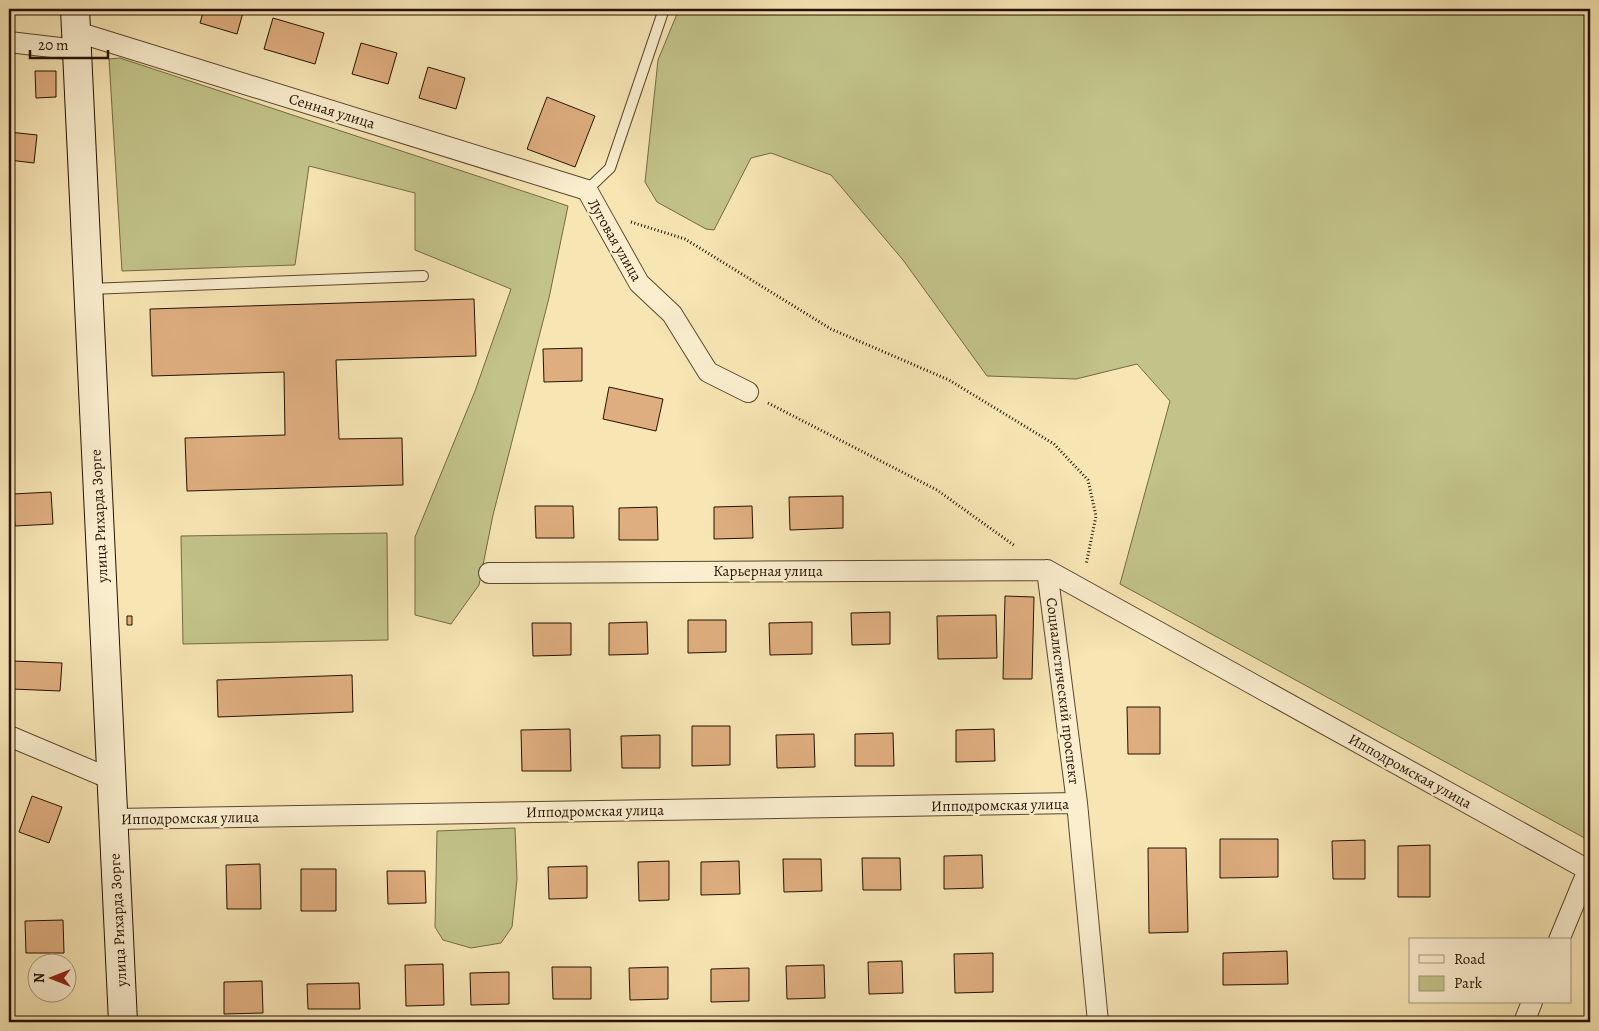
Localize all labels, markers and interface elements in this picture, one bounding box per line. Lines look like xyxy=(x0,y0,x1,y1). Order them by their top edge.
scale bar xyxy=(30,28,108,60)
text: 20 m xyxy=(38,35,69,55)
street label: Сенная улица xyxy=(287,88,377,134)
street label: Луговая улица xyxy=(583,195,647,285)
street label: улица Рихарда Зорге xyxy=(86,449,113,584)
street label: Карьерная улица xyxy=(713,561,823,581)
street label: Социалистический проспект xyxy=(1042,596,1084,786)
street label: Ипподромская улица xyxy=(1345,729,1475,813)
street label: Ипподромская улица xyxy=(931,794,1069,816)
street label: Ипподромская улица xyxy=(526,800,664,822)
street label: Ипподромская улица xyxy=(121,807,259,829)
street label: улица Рихарда Зорге xyxy=(105,853,132,988)
legend xyxy=(1409,938,1572,1004)
text: Road xyxy=(1454,949,1486,969)
north arrow xyxy=(28,954,78,1004)
text: N xyxy=(30,973,49,983)
text: Park xyxy=(1454,973,1483,993)

